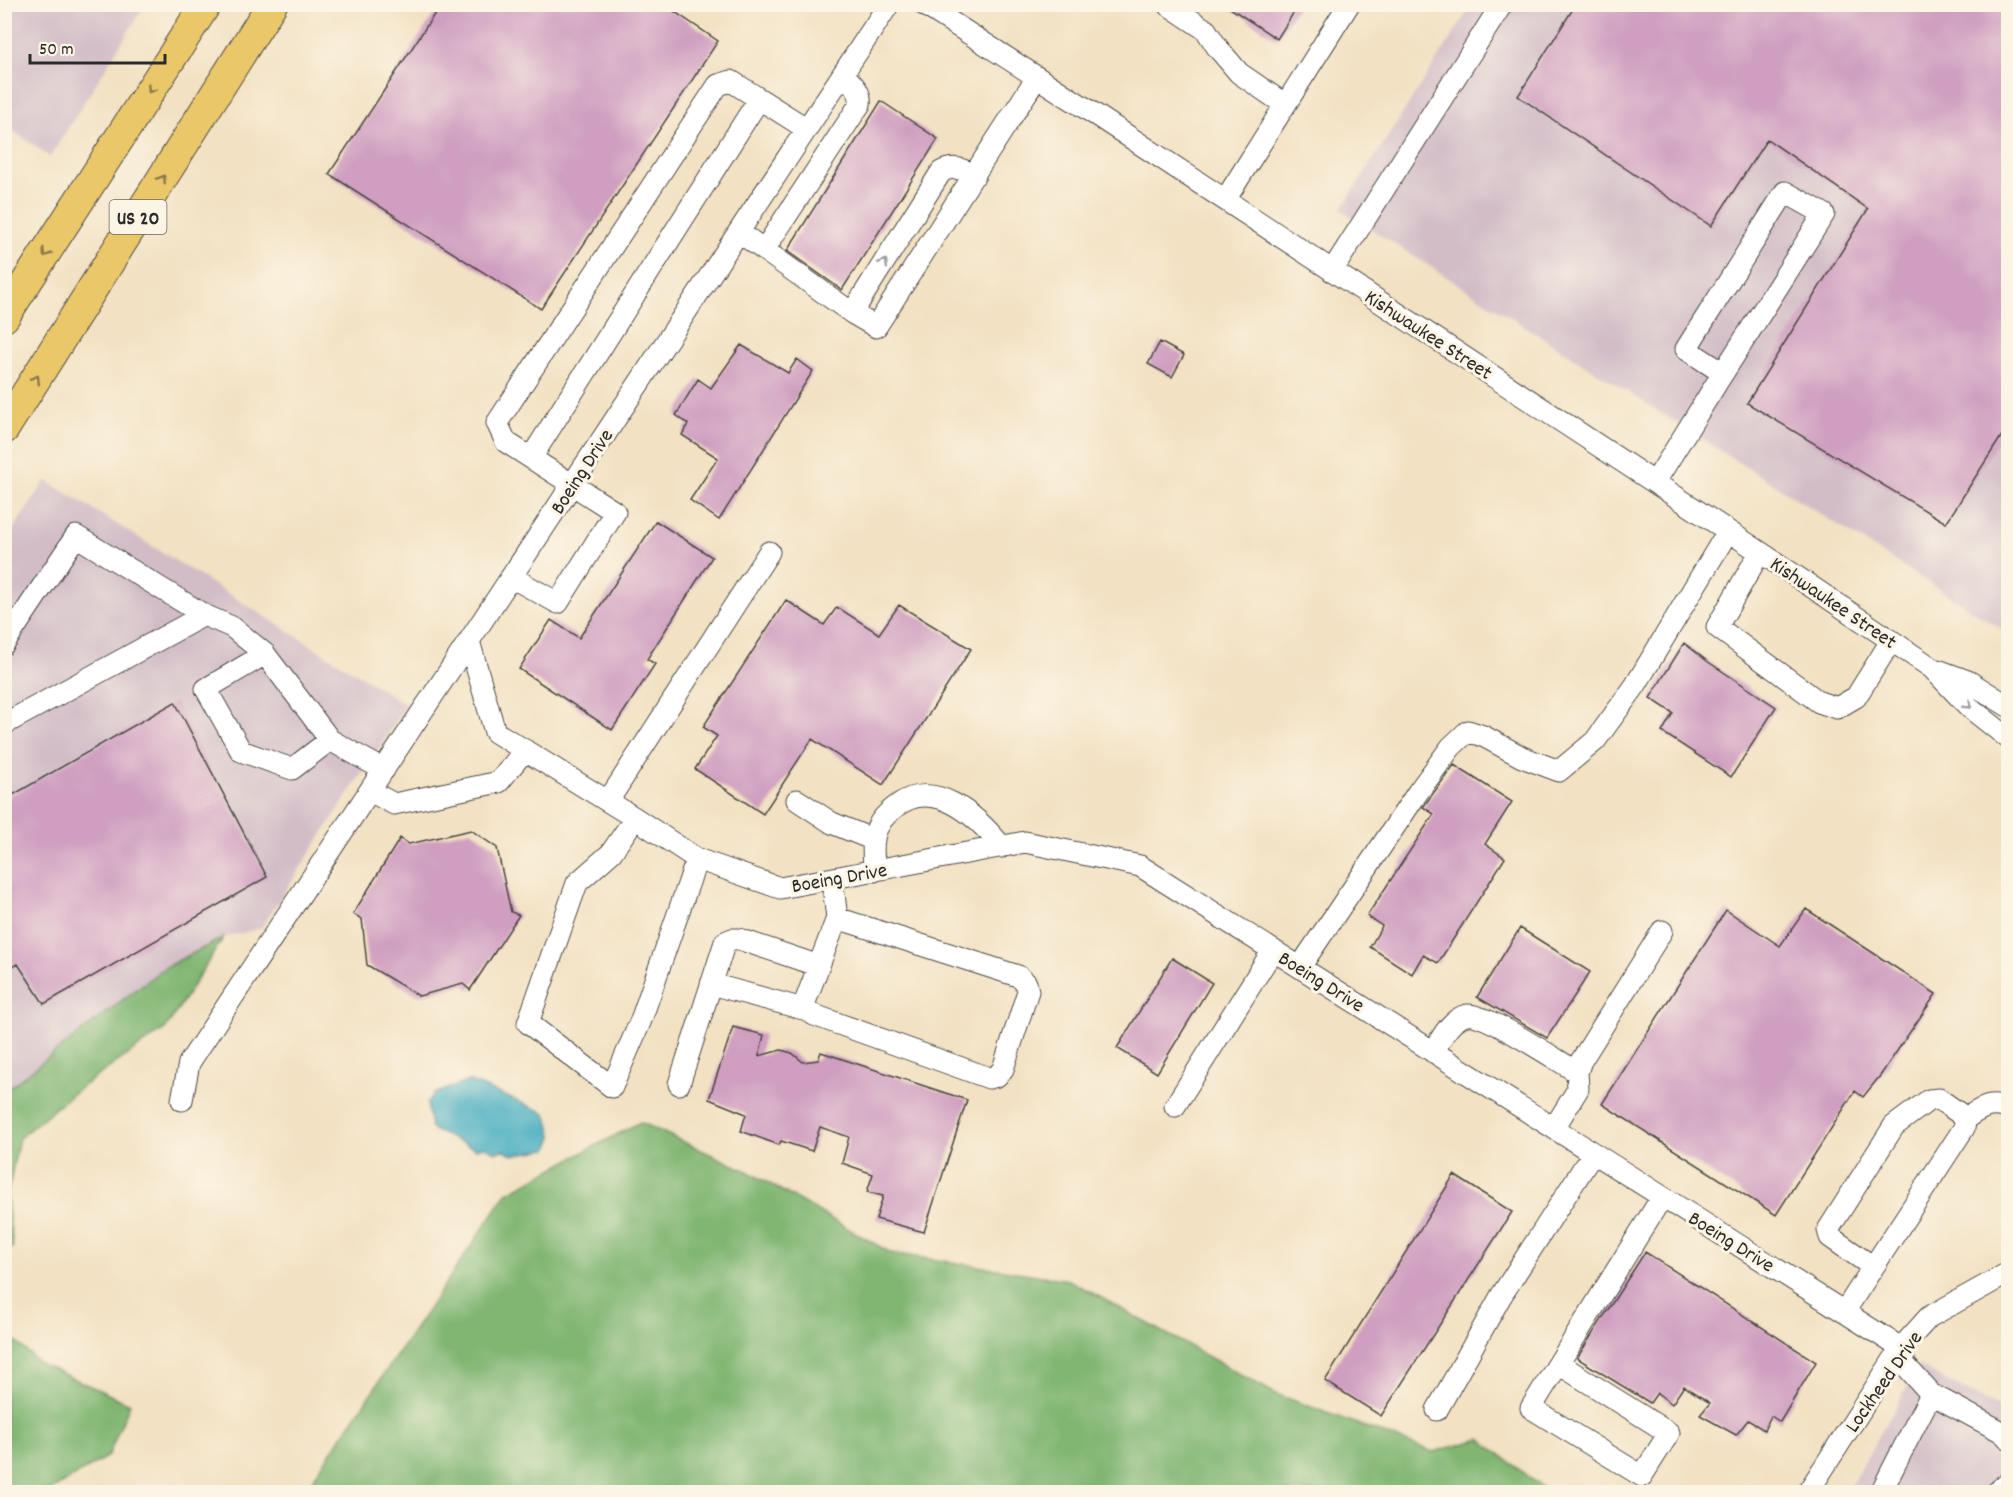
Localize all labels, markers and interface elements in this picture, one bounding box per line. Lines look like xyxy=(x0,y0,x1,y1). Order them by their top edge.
scale bar xyxy=(30,27,165,65)
text: 50 m xyxy=(39,38,74,63)
one-way arrow xyxy=(147,82,158,93)
one-way arrow xyxy=(155,175,167,185)
road number: US 20 xyxy=(110,200,166,234)
one-way arrow xyxy=(41,247,53,257)
one-way arrow xyxy=(876,259,887,270)
street label: Kishwaukee Street xyxy=(1357,284,1498,389)
one-way arrow xyxy=(28,375,39,386)
street label: Boeing Drive xyxy=(545,424,622,521)
street label: Kishwaukee Street xyxy=(1763,551,1902,658)
one-way arrow xyxy=(1961,698,1972,709)
street label: Boeing Drive xyxy=(789,857,890,903)
street label: Boeing Drive xyxy=(1272,945,1369,1022)
street label: Boeing Drive xyxy=(1682,1205,1779,1282)
street label: Lockheed Drive xyxy=(1839,1326,1932,1440)

